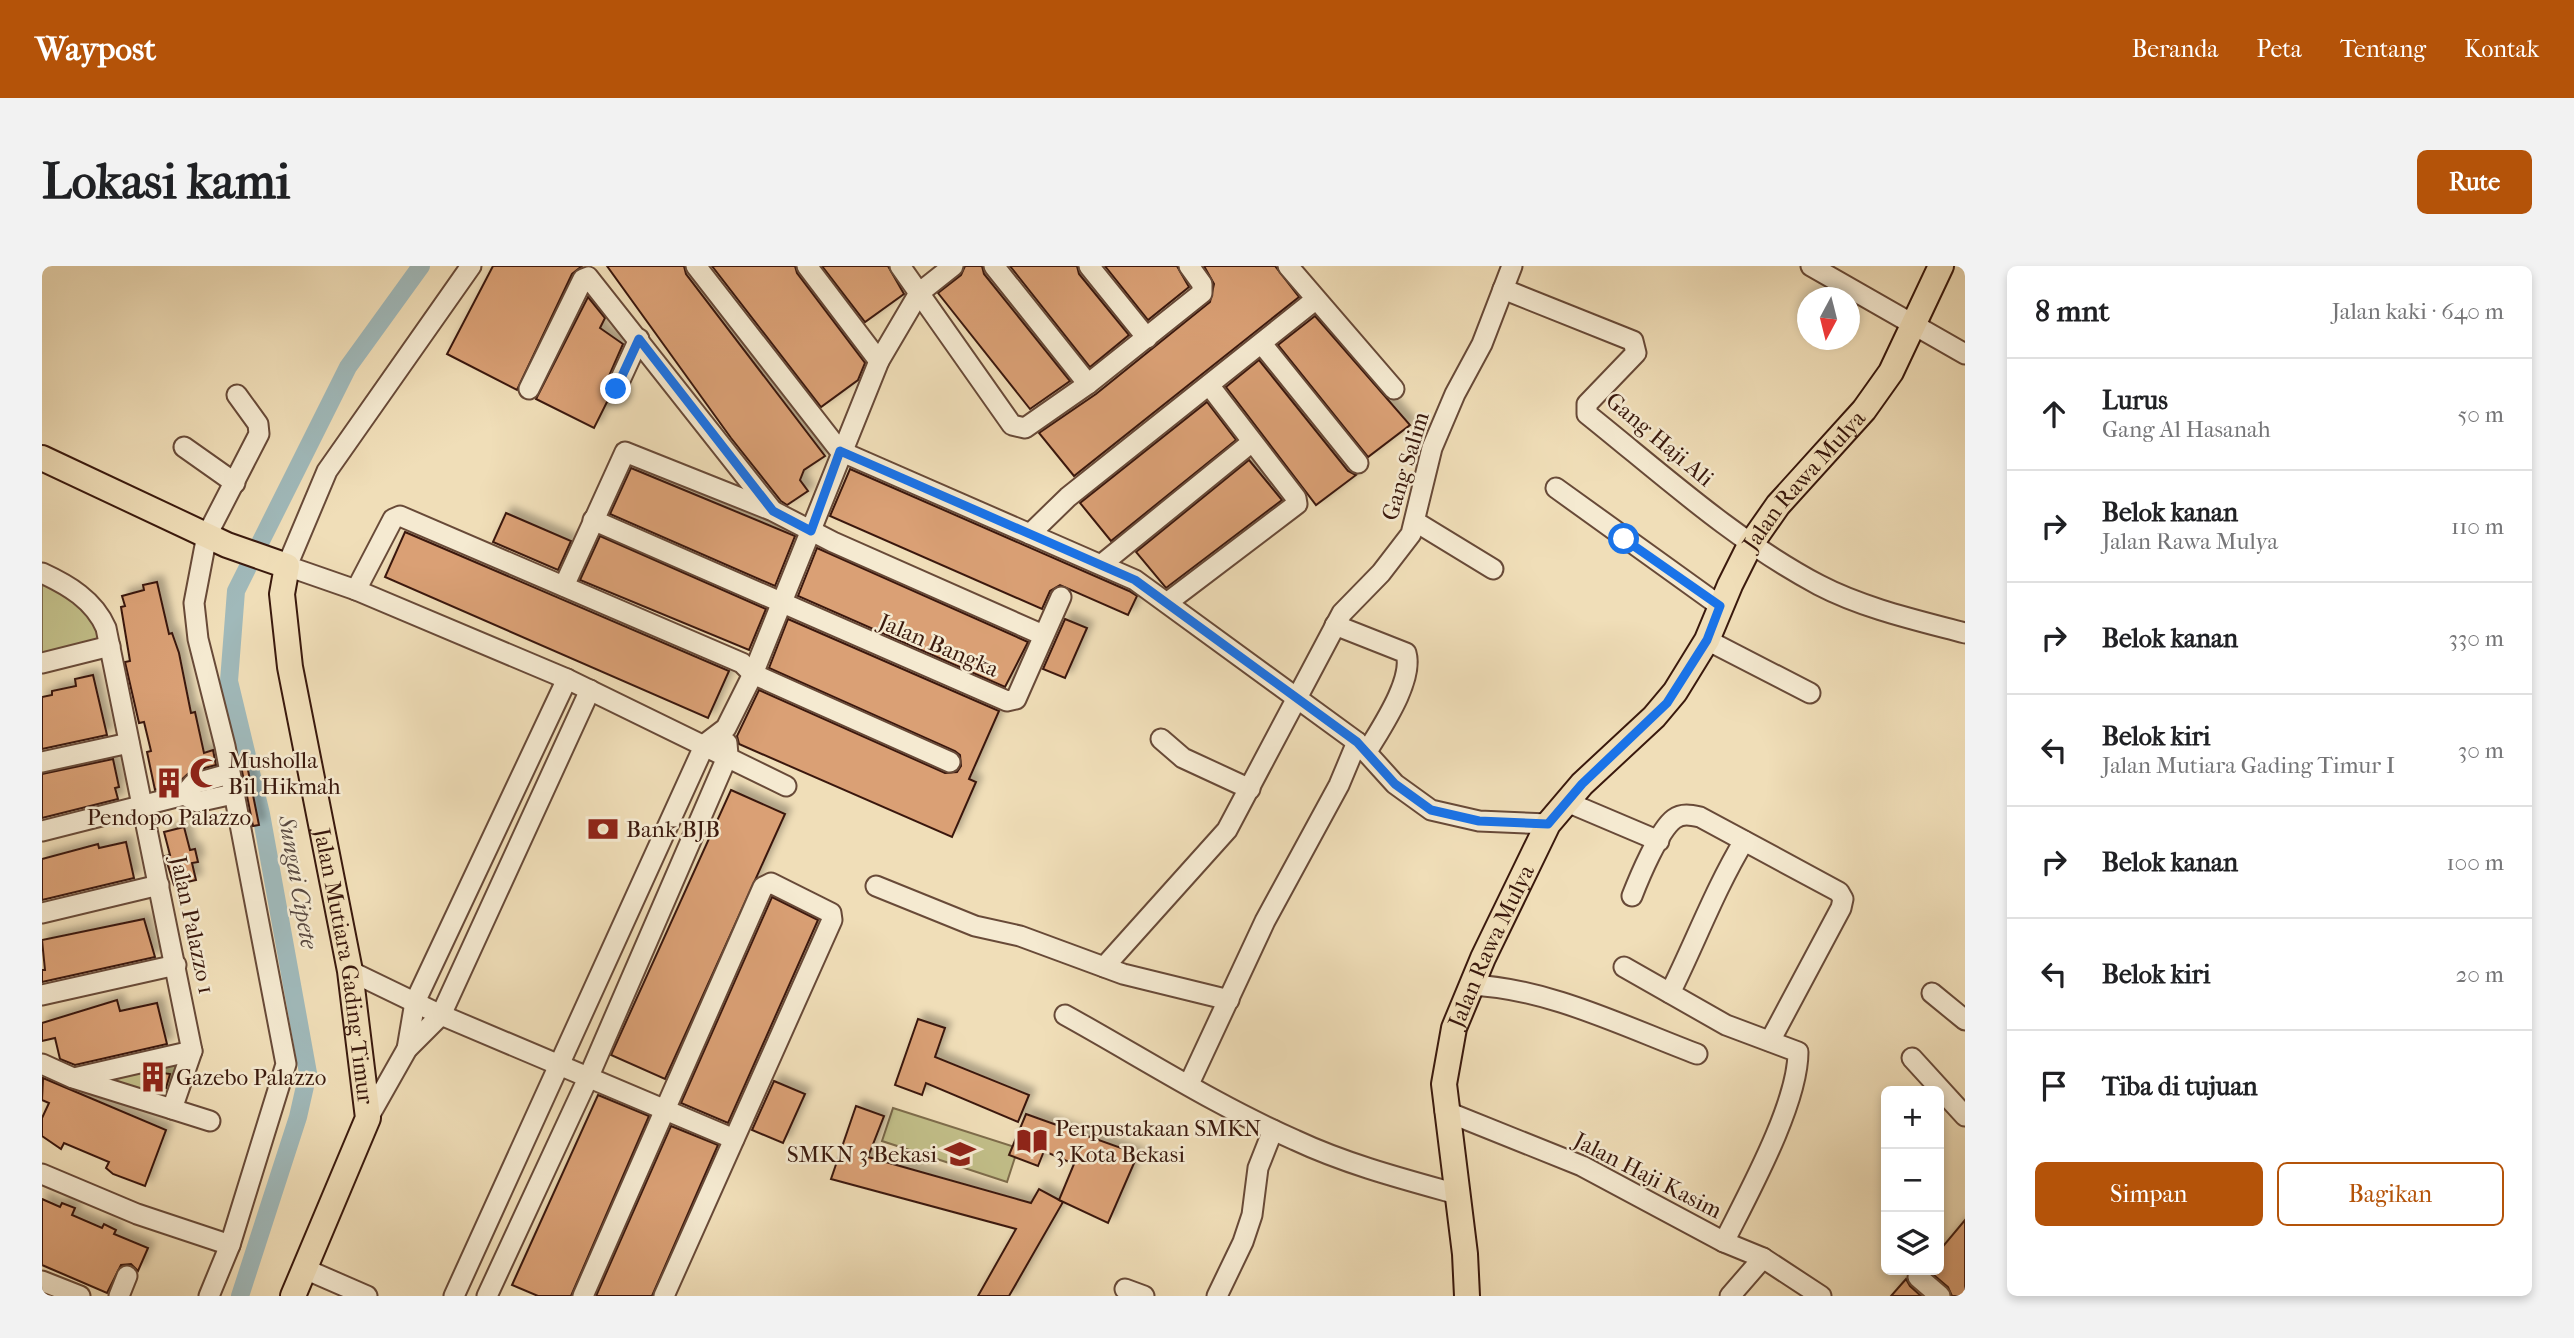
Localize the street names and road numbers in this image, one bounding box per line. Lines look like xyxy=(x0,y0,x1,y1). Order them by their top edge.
street label: Gang Haji Ali xyxy=(1600,387,1719,492)
street label: Jalan Rawa Mulya xyxy=(1736,405,1871,558)
street label: Gang Salim xyxy=(1376,409,1435,524)
street label: Jalan Bangka xyxy=(873,607,1003,683)
street label: Jalan Mutiara Gading Timur xyxy=(308,824,379,1106)
street label: Jalan Palazzo 1 xyxy=(164,852,220,997)
street label: Jalan Rawa Mulya xyxy=(1442,860,1540,1034)
street label: Jalan Haji Kasim xyxy=(1567,1126,1726,1224)

